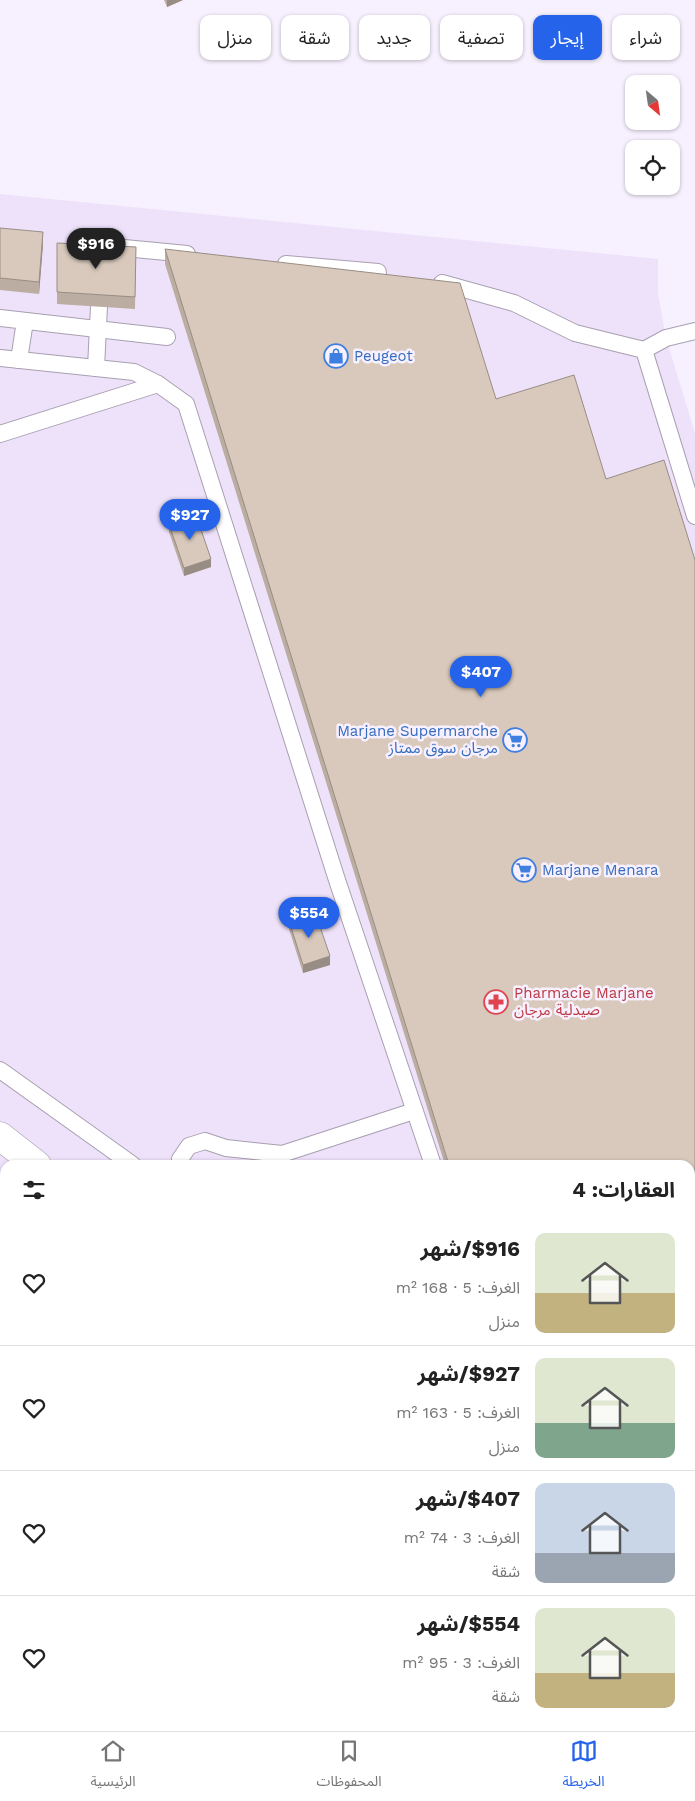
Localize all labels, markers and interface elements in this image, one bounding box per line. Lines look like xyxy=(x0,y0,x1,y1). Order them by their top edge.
chip: منزل xyxy=(200,15,271,60)
chip: شقة xyxy=(281,15,349,60)
chip: جديد xyxy=(359,15,430,60)
chip: تصفية xyxy=(440,15,523,60)
chip: إيجار xyxy=(533,15,602,60)
chip: شراء xyxy=(612,15,680,60)
north arrow xyxy=(625,75,680,130)
map controls xyxy=(625,75,680,195)
button: locate xyxy=(625,140,680,195)
pin: $916 xyxy=(66,228,126,270)
text: $916 xyxy=(78,234,114,253)
shop icon: Peugeot xyxy=(323,343,349,369)
place label: Peugeot xyxy=(354,347,413,365)
pin: $927 xyxy=(160,498,220,541)
text: $927 xyxy=(170,505,210,524)
pin: $407 xyxy=(451,656,511,698)
text: $407 xyxy=(461,662,501,681)
place label: Marjane Supermarche مرجان سوق ممتاز xyxy=(337,722,498,757)
supermarket icon: Marjane Supermarche مرجان سوق ممتاز xyxy=(502,727,528,753)
supermarket icon: Marjane Menara xyxy=(511,857,537,883)
place label: Marjane Menara xyxy=(542,861,659,879)
pin: $554 xyxy=(279,896,339,939)
text: $554 xyxy=(289,903,329,922)
place label: Pharmacie Marjane صيدلية مرجان xyxy=(514,984,654,1019)
pharmacy icon: Pharmacie Marjane صيدلية مرجان xyxy=(483,989,509,1015)
icon: filters xyxy=(20,1176,48,1204)
text: العقارات: 4 xyxy=(572,1177,675,1202)
text: $916/شهر xyxy=(420,1236,520,1261)
icon: home xyxy=(575,1253,635,1313)
icon: heart xyxy=(20,1269,48,1297)
text: الغرف: 5 · 168 m² xyxy=(396,1278,520,1297)
text: منزل xyxy=(489,1312,520,1331)
text: $927/شهر xyxy=(417,1361,520,1386)
icon: home xyxy=(575,1378,635,1438)
icon: heart xyxy=(20,1394,48,1422)
text: الغرف: 5 · 163 m² xyxy=(396,1403,520,1422)
text: منزل xyxy=(489,1437,520,1456)
text: $407/شهر xyxy=(416,1486,520,1511)
icon: home xyxy=(575,1503,635,1563)
icon: heart xyxy=(20,1519,48,1547)
text: الغرف: 3 · 74 m² xyxy=(404,1528,520,1547)
text: شقة xyxy=(492,1562,520,1581)
text: $554/شهر xyxy=(417,1611,520,1636)
icon: home xyxy=(575,1628,635,1688)
icon: heart xyxy=(20,1644,48,1672)
text: الغرف: 3 · 95 m² xyxy=(402,1653,520,1672)
text: شقة xyxy=(492,1687,520,1706)
tab: الرئيسية xyxy=(91,1737,136,1796)
tab: المحفوظات xyxy=(317,1737,382,1796)
tab: الخريطة xyxy=(563,1737,605,1796)

